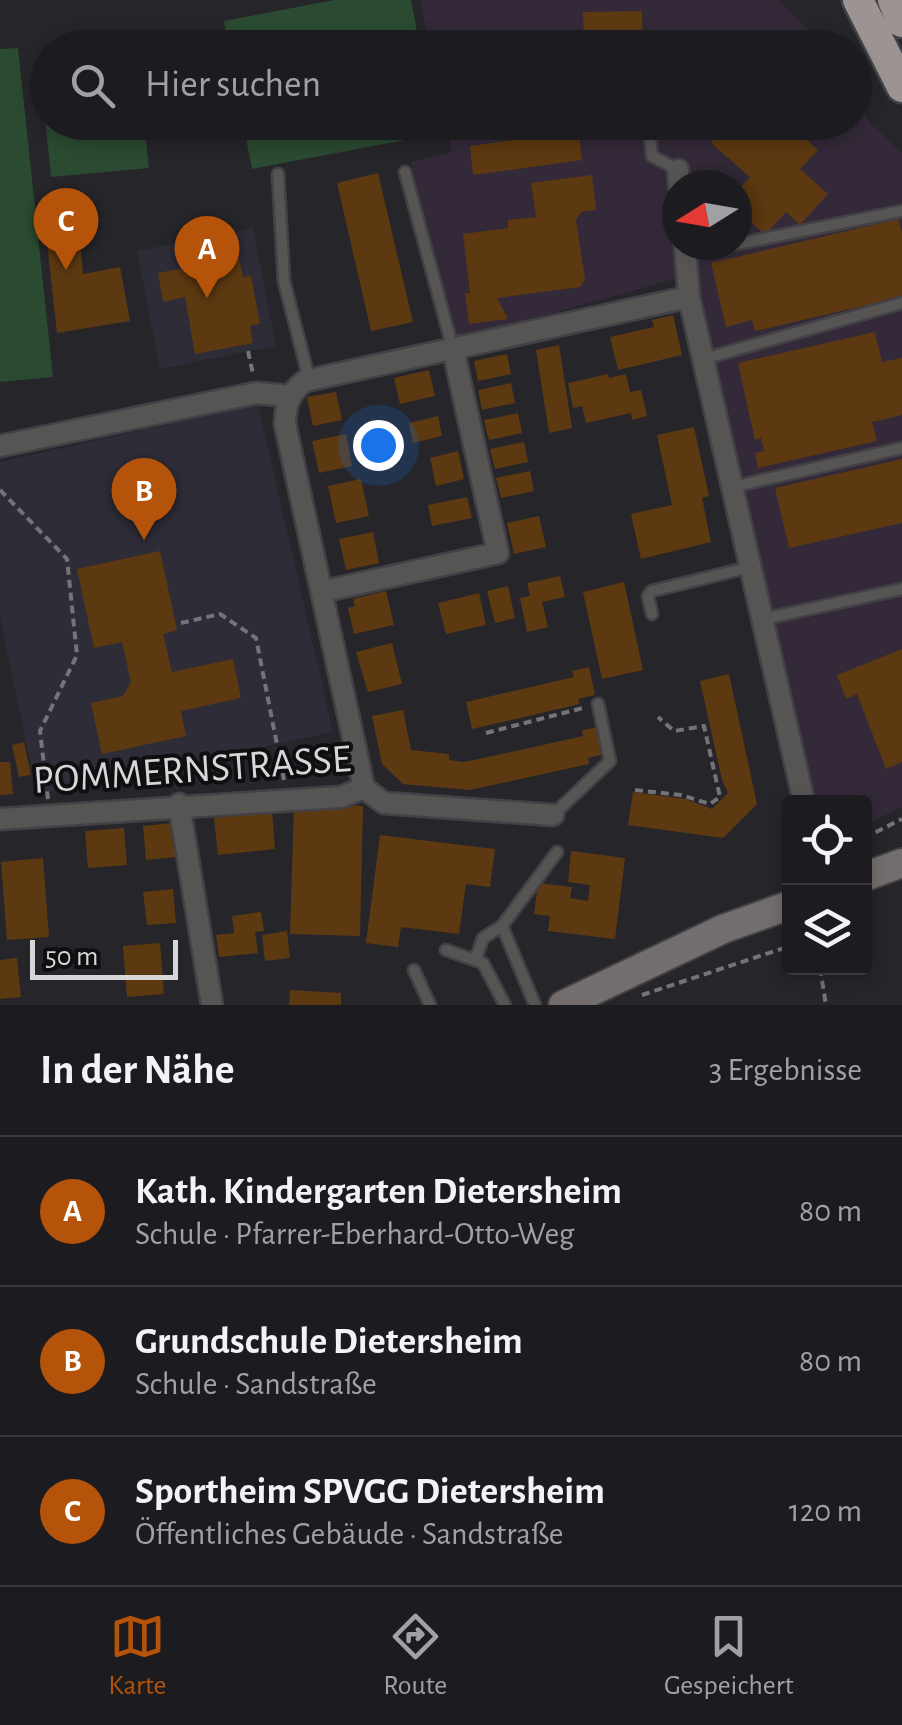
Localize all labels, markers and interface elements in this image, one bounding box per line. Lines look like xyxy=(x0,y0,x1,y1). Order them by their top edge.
search box xyxy=(30,30,872,140)
icon: search xyxy=(65,58,120,113)
text: Hier suchen xyxy=(145,66,321,104)
north arrow xyxy=(662,170,752,260)
pin: C xyxy=(34,188,98,270)
pin: A xyxy=(174,216,240,298)
your location xyxy=(353,420,404,471)
pin: B xyxy=(112,458,176,540)
street label: POMMERNSTRASSE xyxy=(32,739,352,801)
map controls xyxy=(782,795,872,975)
button: locate xyxy=(782,795,872,885)
button: layers xyxy=(782,885,872,975)
scale bar xyxy=(30,935,178,980)
text: 50 m xyxy=(45,943,99,971)
text: In der Nähe xyxy=(40,1049,235,1091)
text: 3 Ergebnisse xyxy=(709,1054,862,1086)
text: Kath. Kindergarten Dietersheim xyxy=(135,1173,622,1211)
text: A xyxy=(63,1195,82,1227)
text: 80 m xyxy=(799,1195,862,1227)
text: Schule · Pfarrer-Eberhard-Otto-Weg xyxy=(135,1218,574,1250)
text: Grundschule Dietersheim xyxy=(135,1323,523,1361)
text: B xyxy=(63,1345,82,1377)
text: 80 m xyxy=(799,1345,862,1377)
text: Schule · Sandstraße xyxy=(135,1368,377,1400)
text: Sportheim SPVGG Dietersheim xyxy=(135,1473,605,1511)
text: C xyxy=(64,1495,81,1527)
text: 120 m xyxy=(789,1495,862,1527)
text: Öffentliches Gebäude · Sandstraße xyxy=(135,1518,563,1550)
tab: Karte xyxy=(108,1609,167,1703)
tab: Route xyxy=(383,1609,447,1703)
tab: Gespeichert xyxy=(664,1609,794,1703)

